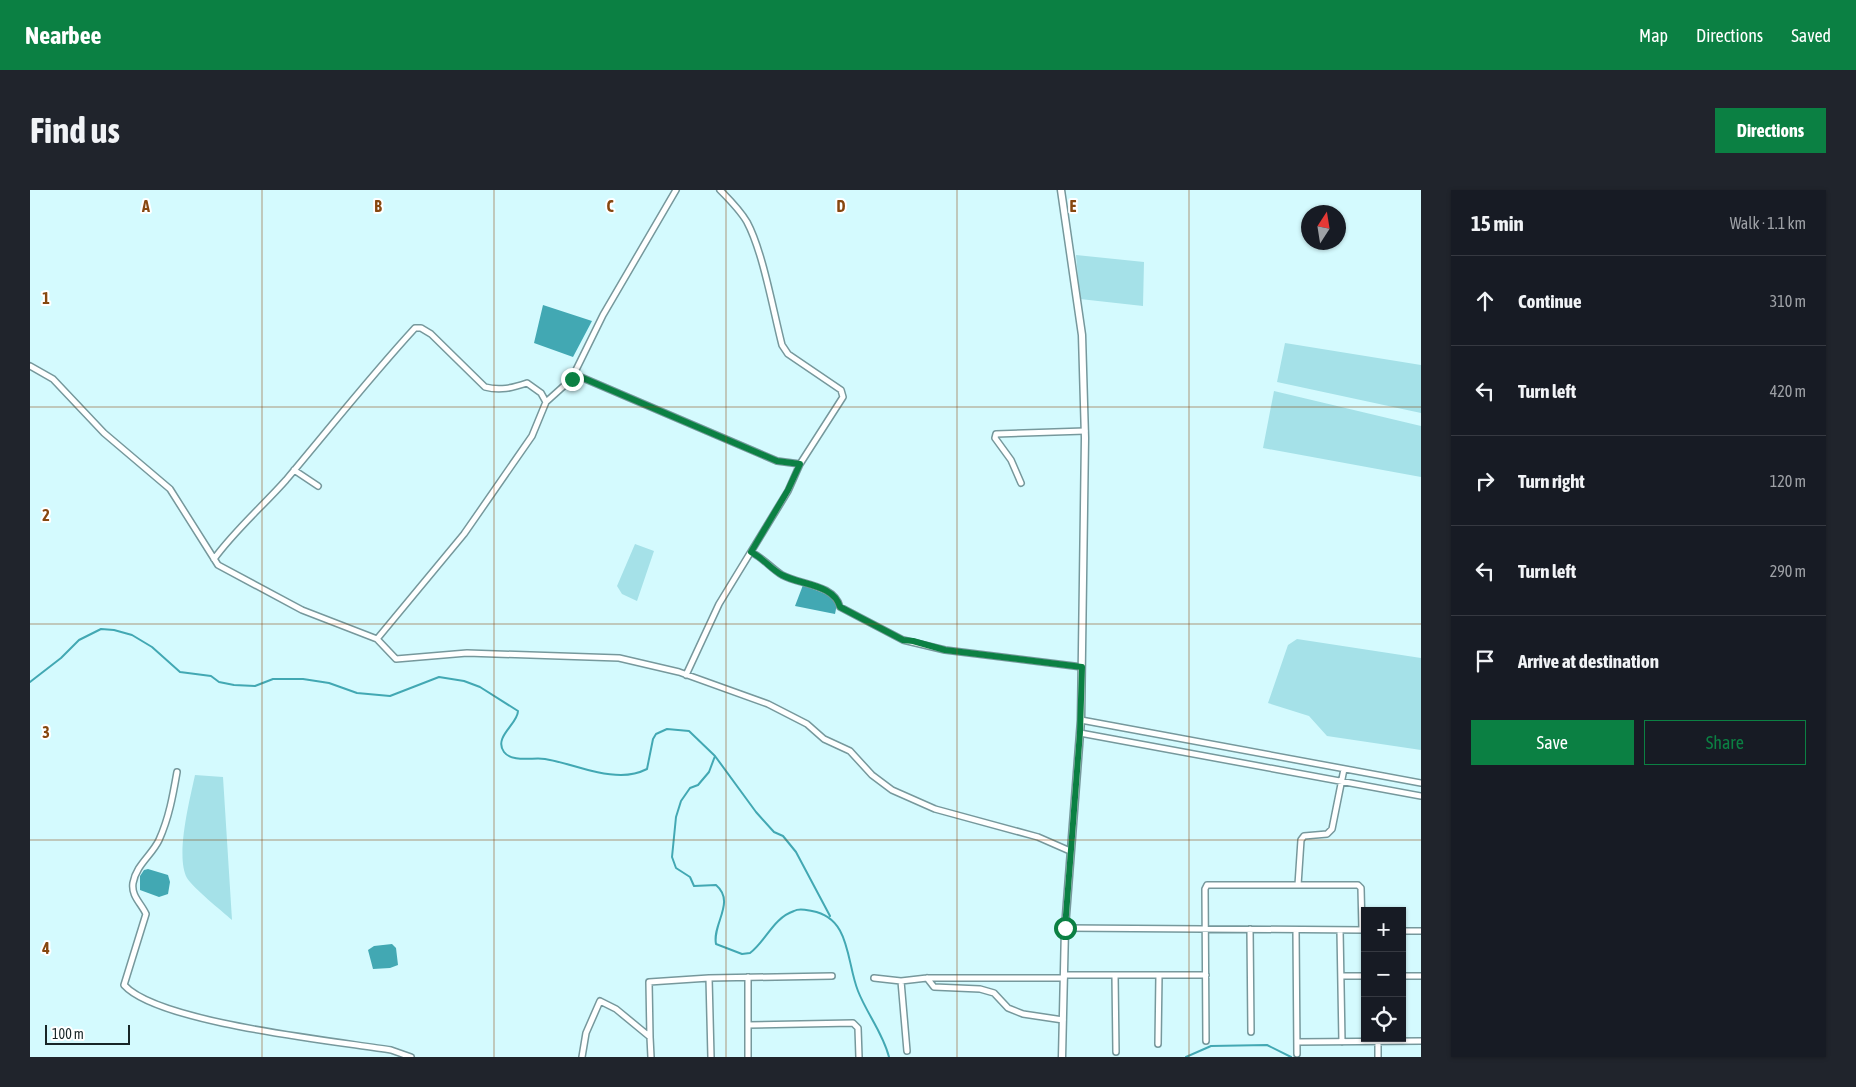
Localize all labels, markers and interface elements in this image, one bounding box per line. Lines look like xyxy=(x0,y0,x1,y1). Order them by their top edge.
text: Nearbee xyxy=(25,22,101,49)
text: Map xyxy=(1639,25,1668,46)
text: Directions xyxy=(1696,25,1763,46)
text: Saved xyxy=(1791,25,1831,46)
button: Directions xyxy=(1715,108,1826,153)
text: Find us xyxy=(30,110,120,150)
text: A xyxy=(141,197,150,215)
text: B xyxy=(374,197,382,215)
text: C xyxy=(606,197,614,215)
text: D xyxy=(837,197,846,215)
text: E xyxy=(1070,197,1077,215)
north arrow xyxy=(1301,205,1346,250)
text: 15 min xyxy=(1471,211,1524,235)
text: Walk · 1.1 km xyxy=(1730,214,1806,232)
icon: ahead xyxy=(1471,287,1499,315)
text: 1 xyxy=(42,289,50,307)
text: Continue xyxy=(1518,290,1582,312)
text: 310 m xyxy=(1770,292,1806,310)
route end xyxy=(561,368,584,391)
icon: left xyxy=(1471,377,1499,405)
text: Turn left xyxy=(1518,380,1576,402)
text: 420 m xyxy=(1770,382,1806,400)
icon: right xyxy=(1471,467,1499,495)
text: Turn right xyxy=(1518,470,1585,492)
text: 120 m xyxy=(1770,472,1806,490)
text: 2 xyxy=(42,506,50,524)
icon: left xyxy=(1471,557,1499,585)
text: Turn left xyxy=(1518,560,1576,582)
text: 290 m xyxy=(1770,562,1806,580)
icon: arrive xyxy=(1471,647,1499,675)
text: Arrive at destination xyxy=(1518,650,1659,672)
button: Save xyxy=(1471,720,1634,765)
button: Share xyxy=(1644,720,1806,765)
text: 3 xyxy=(42,723,50,741)
map controls xyxy=(1361,907,1406,1042)
button: + xyxy=(1361,907,1406,952)
route start xyxy=(1054,917,1077,940)
text: 4 xyxy=(41,939,50,957)
button: − xyxy=(1361,952,1406,997)
button: locate xyxy=(1361,997,1406,1042)
scale bar xyxy=(45,1022,130,1045)
text: 100 m xyxy=(52,1026,84,1042)

